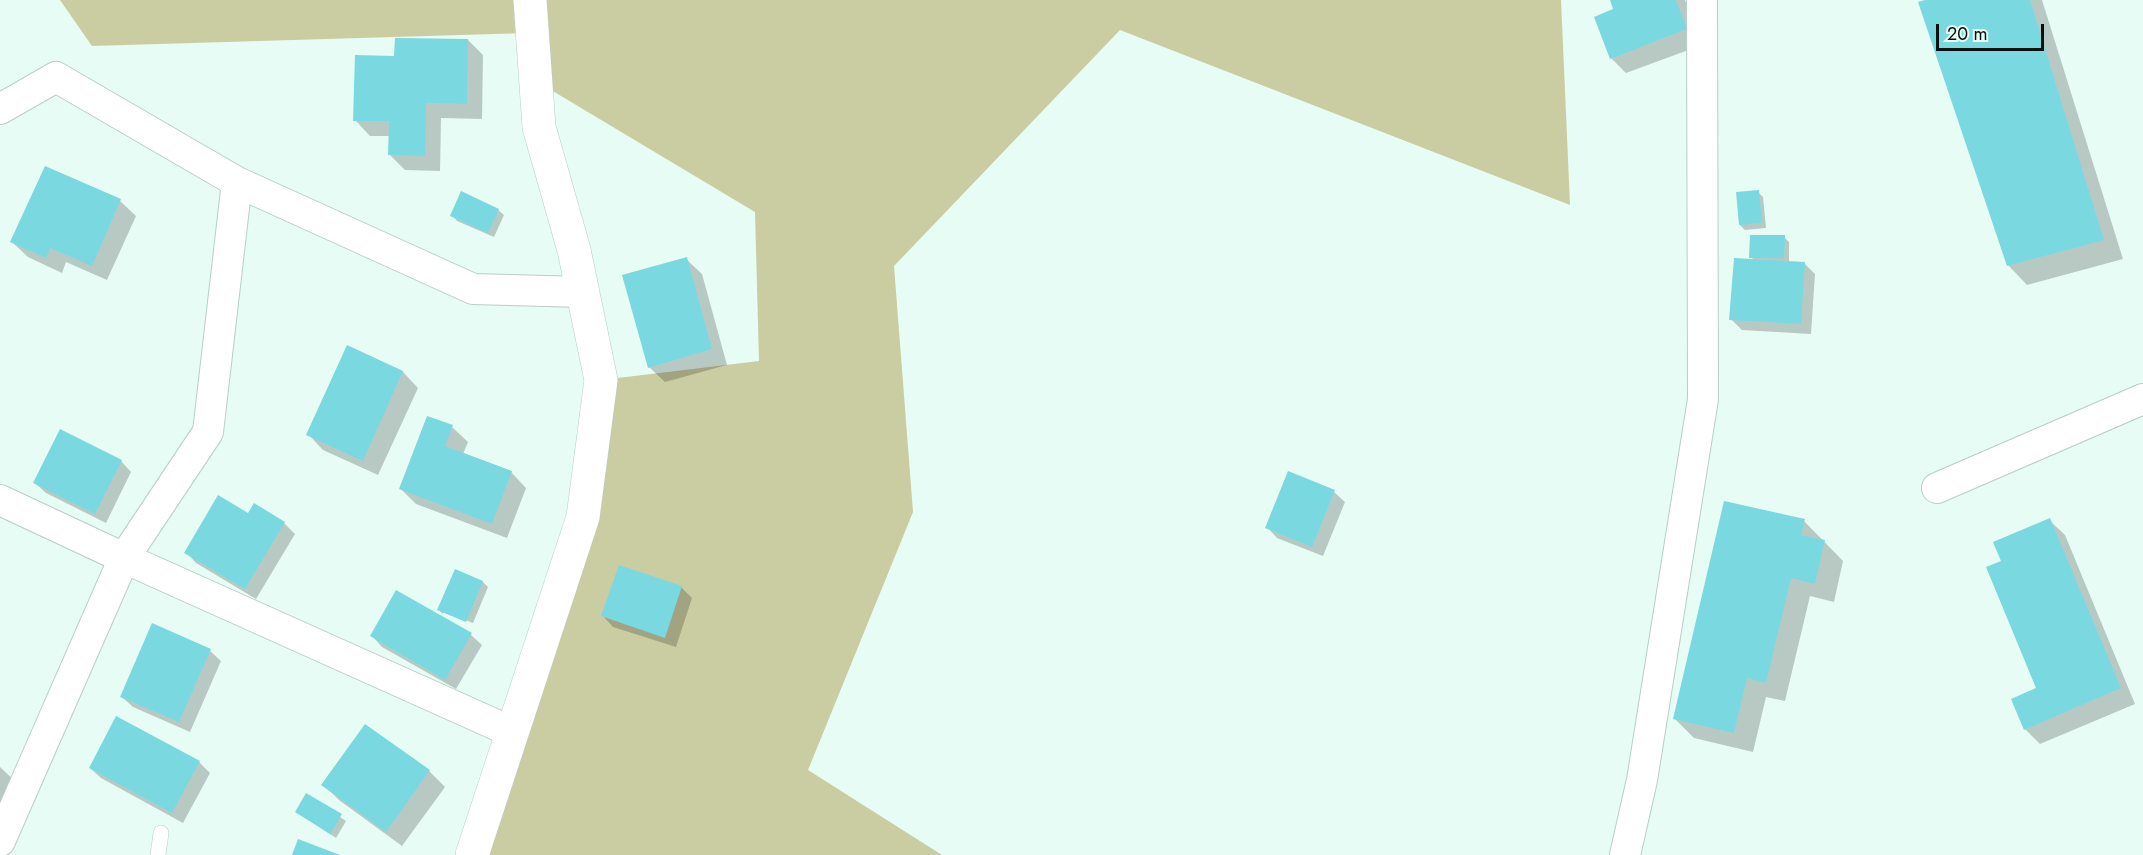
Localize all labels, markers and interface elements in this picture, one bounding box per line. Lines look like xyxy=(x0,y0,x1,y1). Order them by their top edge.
scale bar xyxy=(1939,12,2047,50)
text: 20 m xyxy=(1947,21,1987,47)

